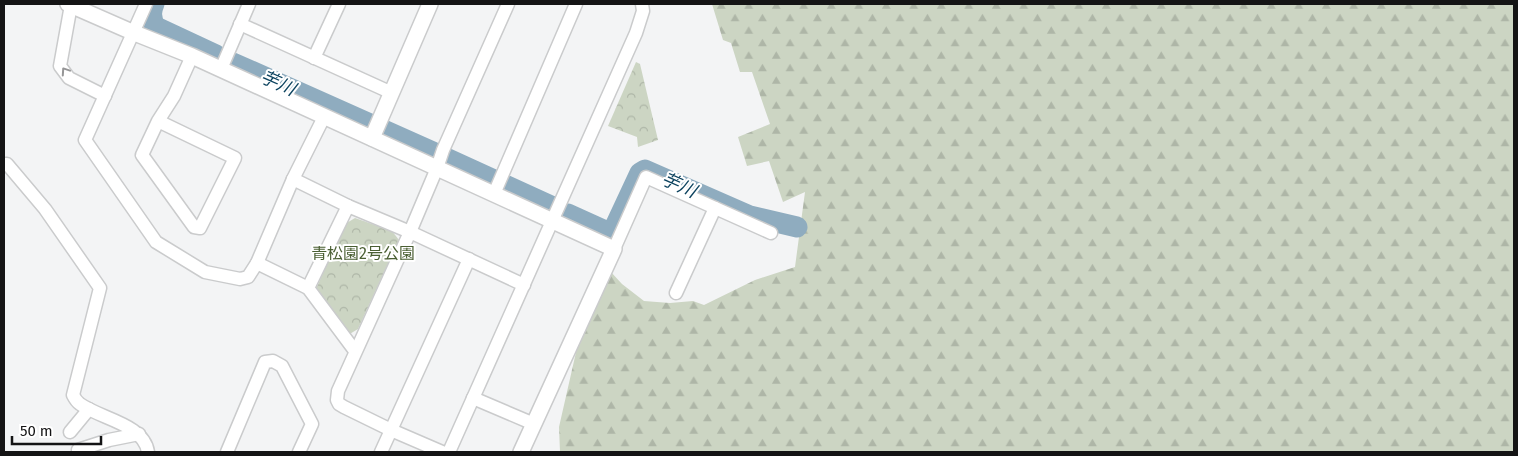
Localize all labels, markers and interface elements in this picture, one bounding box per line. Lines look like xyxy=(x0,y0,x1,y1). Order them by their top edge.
water label: 芋川 xyxy=(257,66,301,101)
one-way arrow xyxy=(62,67,71,77)
water label: 芋川 xyxy=(658,168,702,203)
park label: 青松園2号公園 xyxy=(311,244,415,263)
scale bar xyxy=(12,414,101,446)
text: 50 m xyxy=(20,422,53,440)

